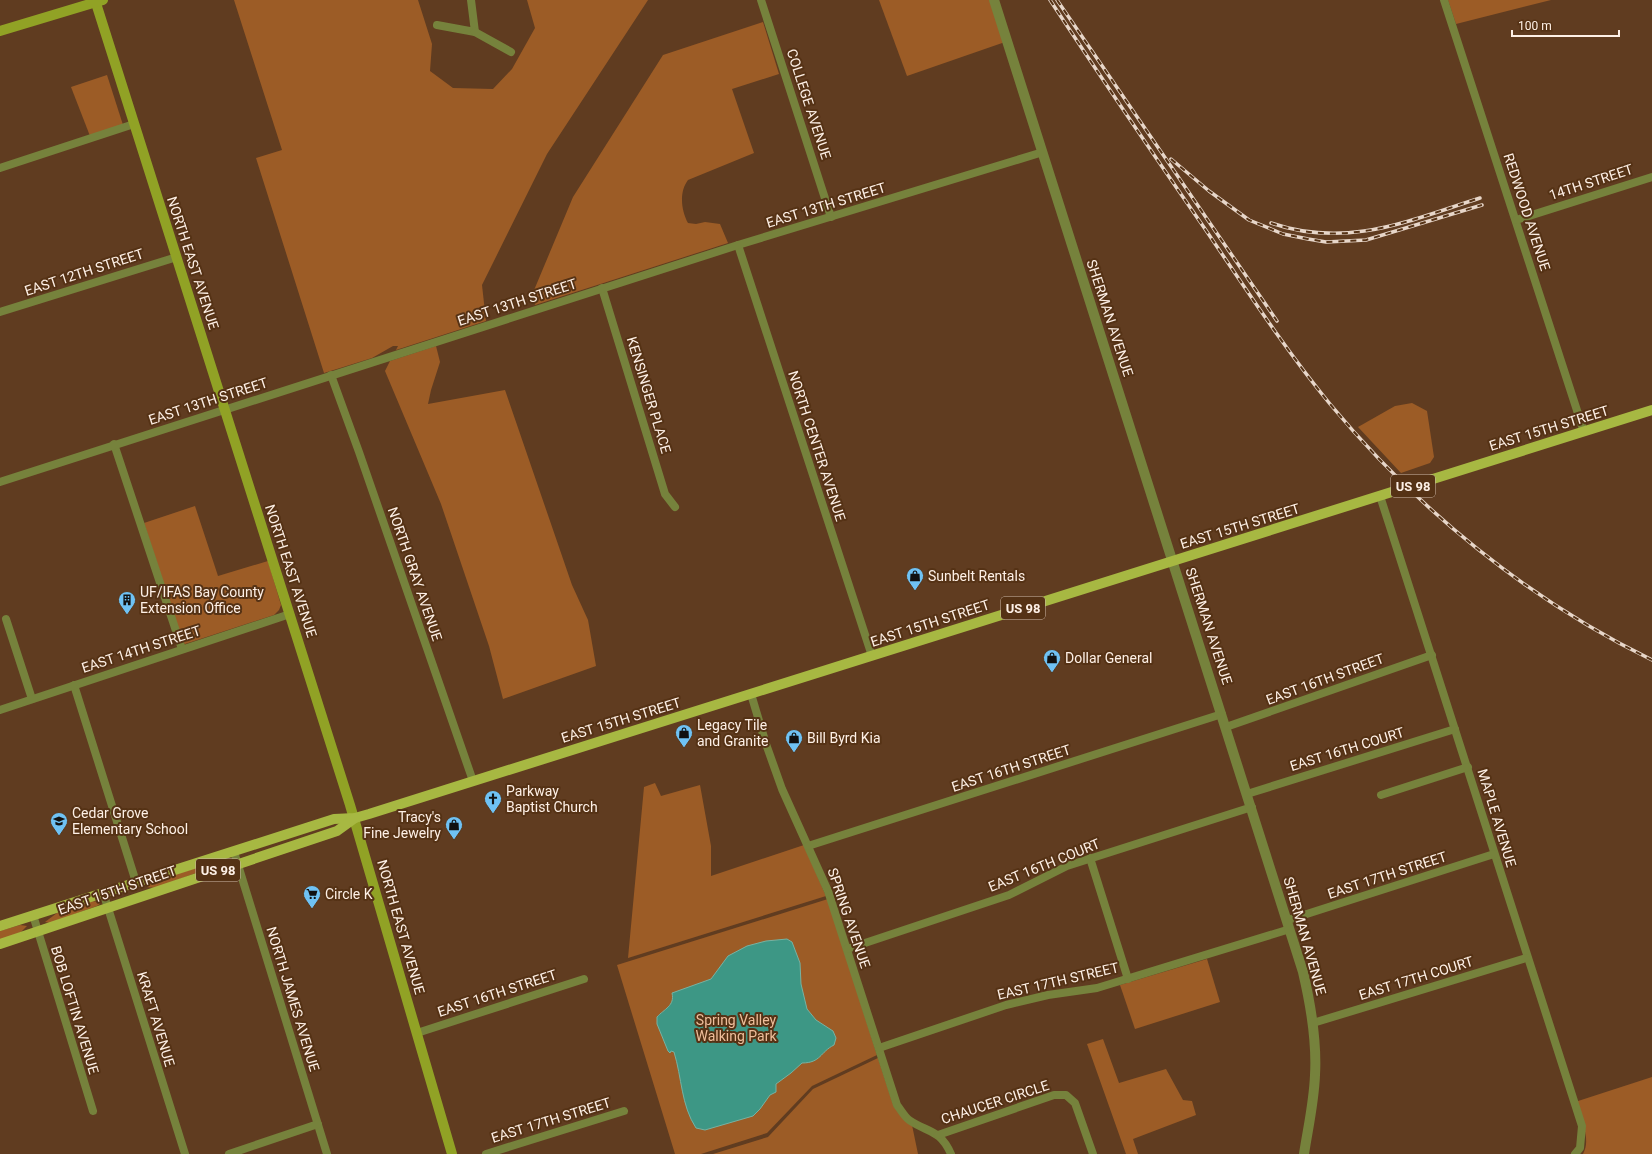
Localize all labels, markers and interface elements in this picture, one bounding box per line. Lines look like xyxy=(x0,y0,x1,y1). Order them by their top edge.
scale bar xyxy=(1512,12,1619,38)
text: 100 m xyxy=(1518,19,1552,33)
street label: COLLEGE AVENUE xyxy=(784,47,834,161)
street label: REDWOOD AVENUE xyxy=(1500,151,1554,273)
street label: 14TH STREET xyxy=(1547,161,1636,203)
street label: EAST 13TH STREET xyxy=(764,179,888,231)
street label: NORTH EAST AVENUE xyxy=(164,194,222,332)
street label: EAST 12TH STREET xyxy=(22,245,146,299)
street label: SHERMAN AVENUE xyxy=(1084,257,1137,379)
street label: EAST 13TH STREET xyxy=(455,275,579,329)
street label: KENSINGER PLACE xyxy=(624,335,674,455)
street label: NORTH CENTER AVENUE xyxy=(785,369,849,523)
street label: EAST 13TH STREET xyxy=(146,374,270,428)
street label: EAST 15TH STREET xyxy=(1487,402,1611,454)
road number: US 98 xyxy=(1391,475,1435,497)
street label: EAST 15TH STREET xyxy=(1178,500,1302,552)
street label: NORTH EAST AVENUE xyxy=(262,502,320,640)
street label: NORTH GRAY AVENUE xyxy=(385,505,445,643)
street label: SHERMAN AVENUE xyxy=(1183,565,1236,687)
shop icon: Sunbelt Rentals xyxy=(905,566,925,591)
place label: Sunbelt Rentals xyxy=(928,568,1025,584)
place label: UF/IFAS Bay County Extension Office xyxy=(140,584,264,616)
building icon: UF/IFAS Bay County Extension Office xyxy=(117,590,137,615)
street label: EAST 15TH STREET xyxy=(868,596,992,650)
road number: US 98 xyxy=(1001,597,1045,619)
street label: EAST 14TH STREET xyxy=(79,622,203,676)
shop icon: Dollar General xyxy=(1042,648,1062,673)
place label: Dollar General xyxy=(1065,650,1152,666)
street label: EAST 16TH STREET xyxy=(1264,650,1387,708)
street label: EAST 15TH STREET xyxy=(559,694,683,746)
place label: Legacy Tile and Granite xyxy=(697,717,768,749)
shop icon: Legacy Tile and Granite xyxy=(674,723,694,748)
street label: EAST 16TH COURT xyxy=(1288,724,1407,774)
shop icon: Bill Byrd Kia xyxy=(784,728,804,753)
place label: Bill Byrd Kia xyxy=(807,730,881,746)
street label: EAST 16TH STREET xyxy=(949,741,1073,795)
street label: MAPLE AVENUE xyxy=(1474,767,1520,869)
place label: Parkway Baptist Church xyxy=(506,783,598,815)
church icon: Parkway Baptist Church xyxy=(483,789,503,814)
place label: Cedar Grove Elementary School xyxy=(72,805,188,837)
place label: Tracy's Fine Jewelry xyxy=(363,809,441,841)
school or university icon: Cedar Grove Elementary School xyxy=(49,811,69,836)
shop icon: Tracy's Fine Jewelry xyxy=(444,815,464,840)
street label: EAST 16TH COURT xyxy=(986,835,1103,895)
street label: EAST 17TH STREET xyxy=(1325,848,1449,902)
street label: NORTH EAST AVENUE xyxy=(374,858,428,996)
road number: US 98 xyxy=(196,859,240,881)
street label: EAST 15TH STREET xyxy=(56,862,179,918)
street label: SPRING AVENUE xyxy=(824,866,874,970)
street label: SHERMAN AVENUE xyxy=(1280,875,1330,997)
supermarket icon: Circle K xyxy=(302,884,322,909)
place label: Circle K xyxy=(325,886,373,902)
street label: NORTH JAMES AVENUE xyxy=(263,925,323,1073)
street label: BOB LOFTIN AVENUE xyxy=(48,944,102,1076)
street label: EAST 17TH COURT xyxy=(1357,953,1476,1003)
street label: EAST 17TH STREET xyxy=(996,959,1121,1003)
street label: EAST 16TH STREET xyxy=(435,966,559,1020)
street label: KRAFT AVENUE xyxy=(134,970,178,1068)
park label: Spring Valley Walking Park xyxy=(696,1012,777,1044)
street label: CHAUCER CIRCLE xyxy=(939,1077,1051,1127)
street label: EAST 17TH STREET xyxy=(489,1094,613,1146)

